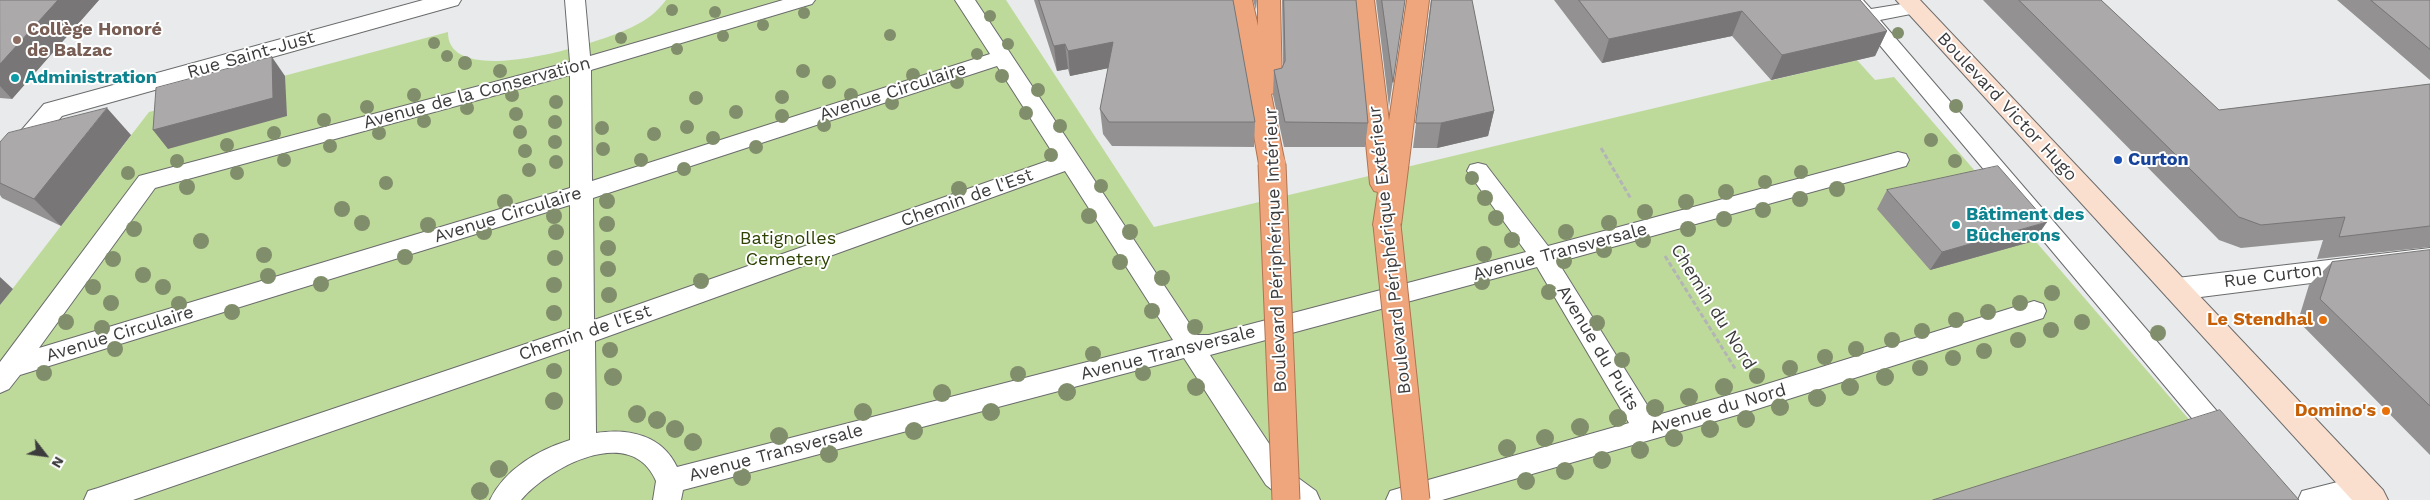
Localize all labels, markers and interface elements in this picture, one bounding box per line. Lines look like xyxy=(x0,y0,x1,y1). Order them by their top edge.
place label: Collège Honoré de Balzac xyxy=(27,19,162,62)
street label: Rue Saint-Just xyxy=(185,27,317,83)
street label: Boulevard Victor Hugo xyxy=(1932,28,2082,186)
marker: Collège Honoré de Balzac xyxy=(11,34,23,46)
street label: Avenue de la Conservation xyxy=(361,52,593,134)
street label: Avenue Circulaire xyxy=(817,58,969,126)
place label: Administration xyxy=(25,67,157,89)
marker: Administration xyxy=(9,72,21,84)
street label: Boulevard Périphérique Extérieur xyxy=(1364,105,1416,395)
street label: Boulevard Périphérique Intérieur xyxy=(1260,107,1292,393)
place label: Curton xyxy=(2128,149,2189,171)
marker: Curton xyxy=(2112,154,2124,166)
street label: Chemin de l'Est xyxy=(898,164,1036,232)
street label: Avenue Circulaire xyxy=(432,182,584,248)
place label: Bâtiment des Bûcherons xyxy=(1966,204,2084,246)
street label: Avenue Transversale xyxy=(1471,218,1649,286)
marker: Bâtiment des Bûcherons xyxy=(1950,219,1962,231)
park label: Batignolles Cemetery xyxy=(740,228,836,270)
street label: Chemin du Nord xyxy=(1666,240,1760,374)
street label: Rue Curton xyxy=(2222,259,2324,293)
street label: Avenue du Puits xyxy=(1552,281,1644,415)
street label: Chemin de l'Est xyxy=(516,300,654,366)
street label: Avenue Circulaire xyxy=(44,301,196,367)
place label: Le Stendhal xyxy=(2207,309,2313,331)
marker: Le Stendhal xyxy=(2317,314,2329,326)
street label: Avenue Transversale xyxy=(1078,321,1258,385)
street label: Avenue du Nord xyxy=(1647,379,1789,439)
place label: Domino's xyxy=(2295,400,2376,422)
marker: Domino's xyxy=(2380,405,2392,417)
street label: Avenue Transversale xyxy=(687,419,865,487)
north arrow xyxy=(20,430,70,480)
text: N xyxy=(48,454,68,471)

